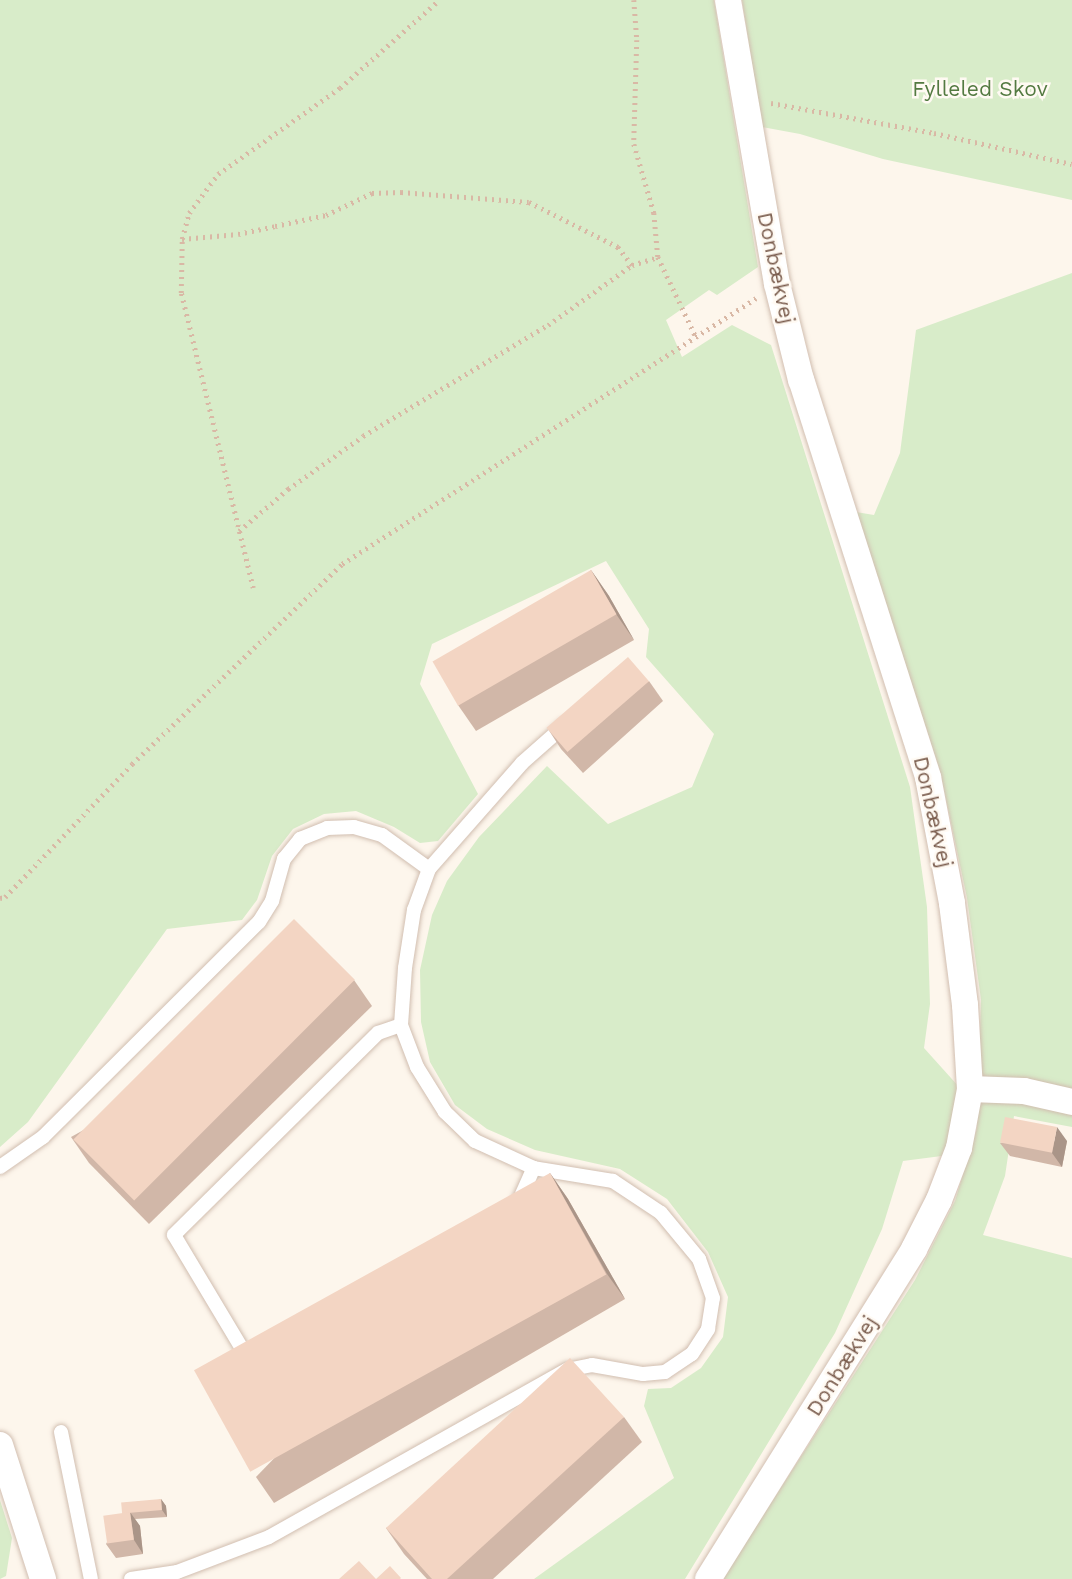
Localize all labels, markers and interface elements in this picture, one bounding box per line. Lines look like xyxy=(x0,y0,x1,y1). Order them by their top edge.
park label: Fylleled Skov xyxy=(912,76,1048,102)
street label: Donbækvej xyxy=(752,210,800,326)
street label: Donbækvej xyxy=(908,754,958,870)
street label: Donbækvej xyxy=(801,1311,883,1421)

